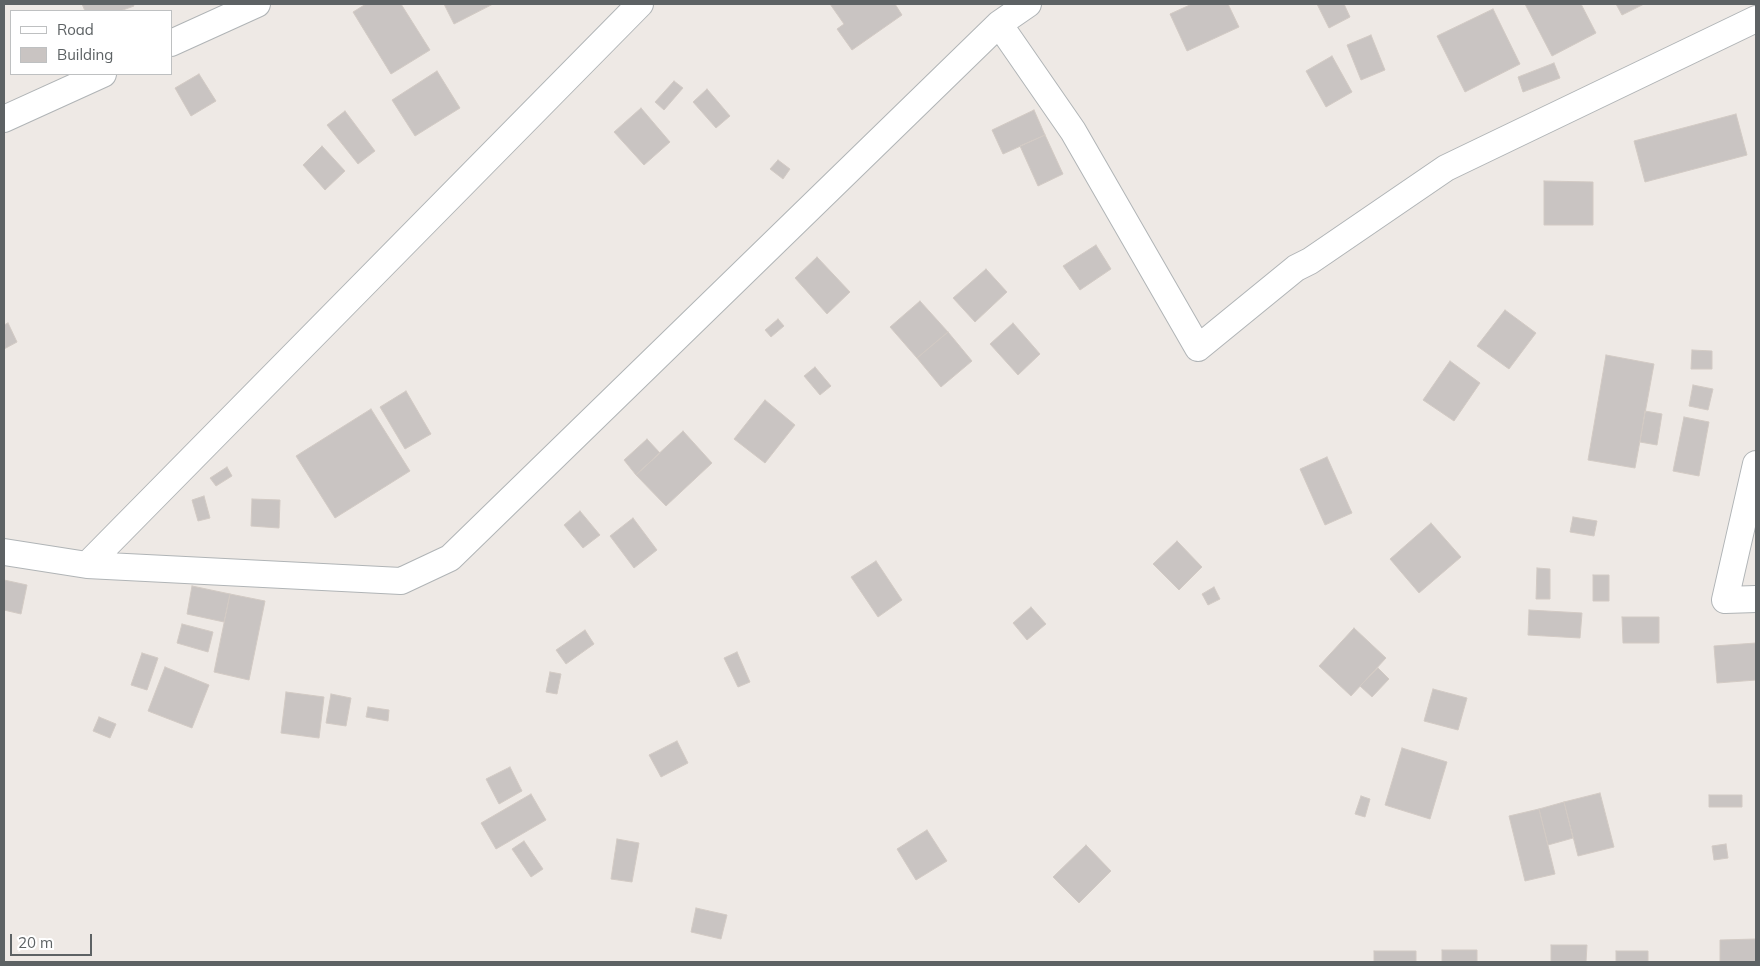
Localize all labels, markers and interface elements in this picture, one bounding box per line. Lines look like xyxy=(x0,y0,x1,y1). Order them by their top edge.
legend xyxy=(10,10,172,75)
text: Road xyxy=(57,20,94,39)
text: Building xyxy=(57,45,113,64)
scale bar xyxy=(12,924,95,956)
text: 20 m xyxy=(18,933,53,952)

